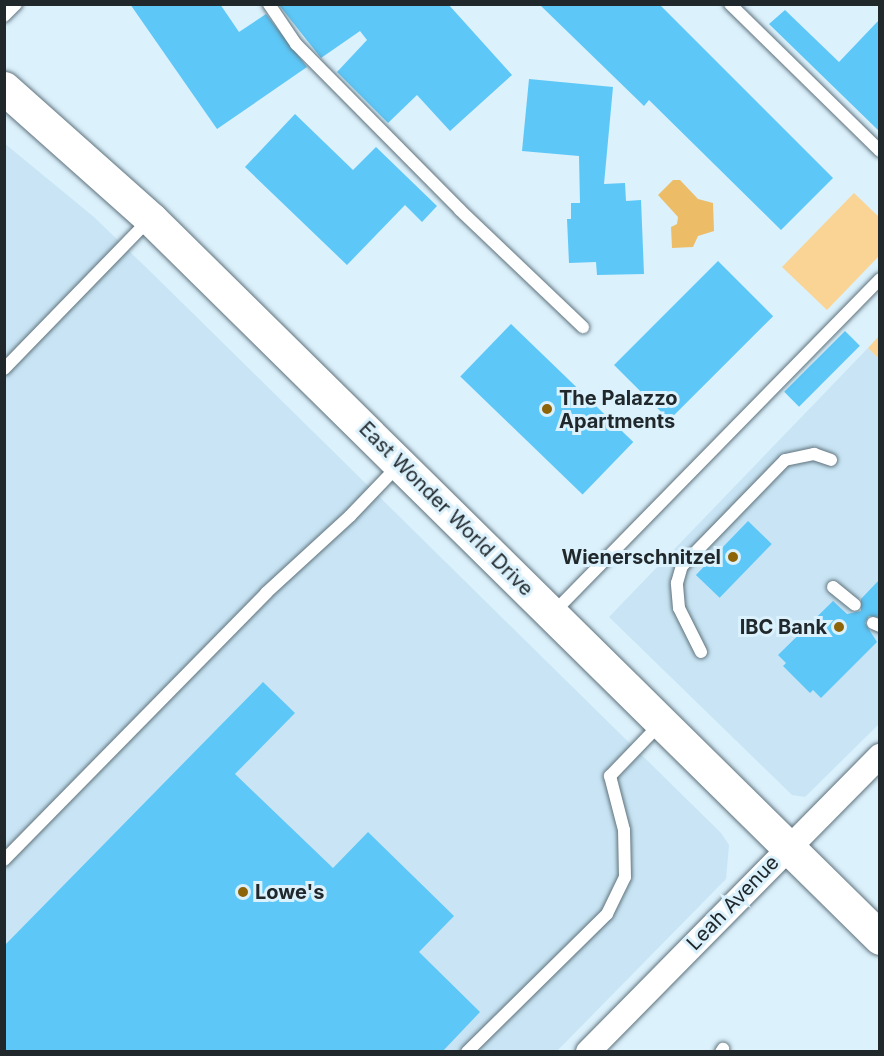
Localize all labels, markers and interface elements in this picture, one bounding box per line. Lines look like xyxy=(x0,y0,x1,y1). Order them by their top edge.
place label: The Palazzo Apartments xyxy=(559,386,678,433)
marker: The Palazzo Apartments xyxy=(540,402,554,416)
street label: East Wonder World Drive xyxy=(354,417,538,601)
place label: Wienerschnitzel xyxy=(561,545,721,569)
marker: Wienerschnitzel xyxy=(726,550,740,564)
place label: IBC Bank xyxy=(740,615,827,639)
marker: IBC Bank xyxy=(832,620,846,634)
street label: Leah Avenue xyxy=(682,851,784,955)
place label: Lowe's xyxy=(255,880,324,904)
marker: Lowe's xyxy=(236,885,250,899)

